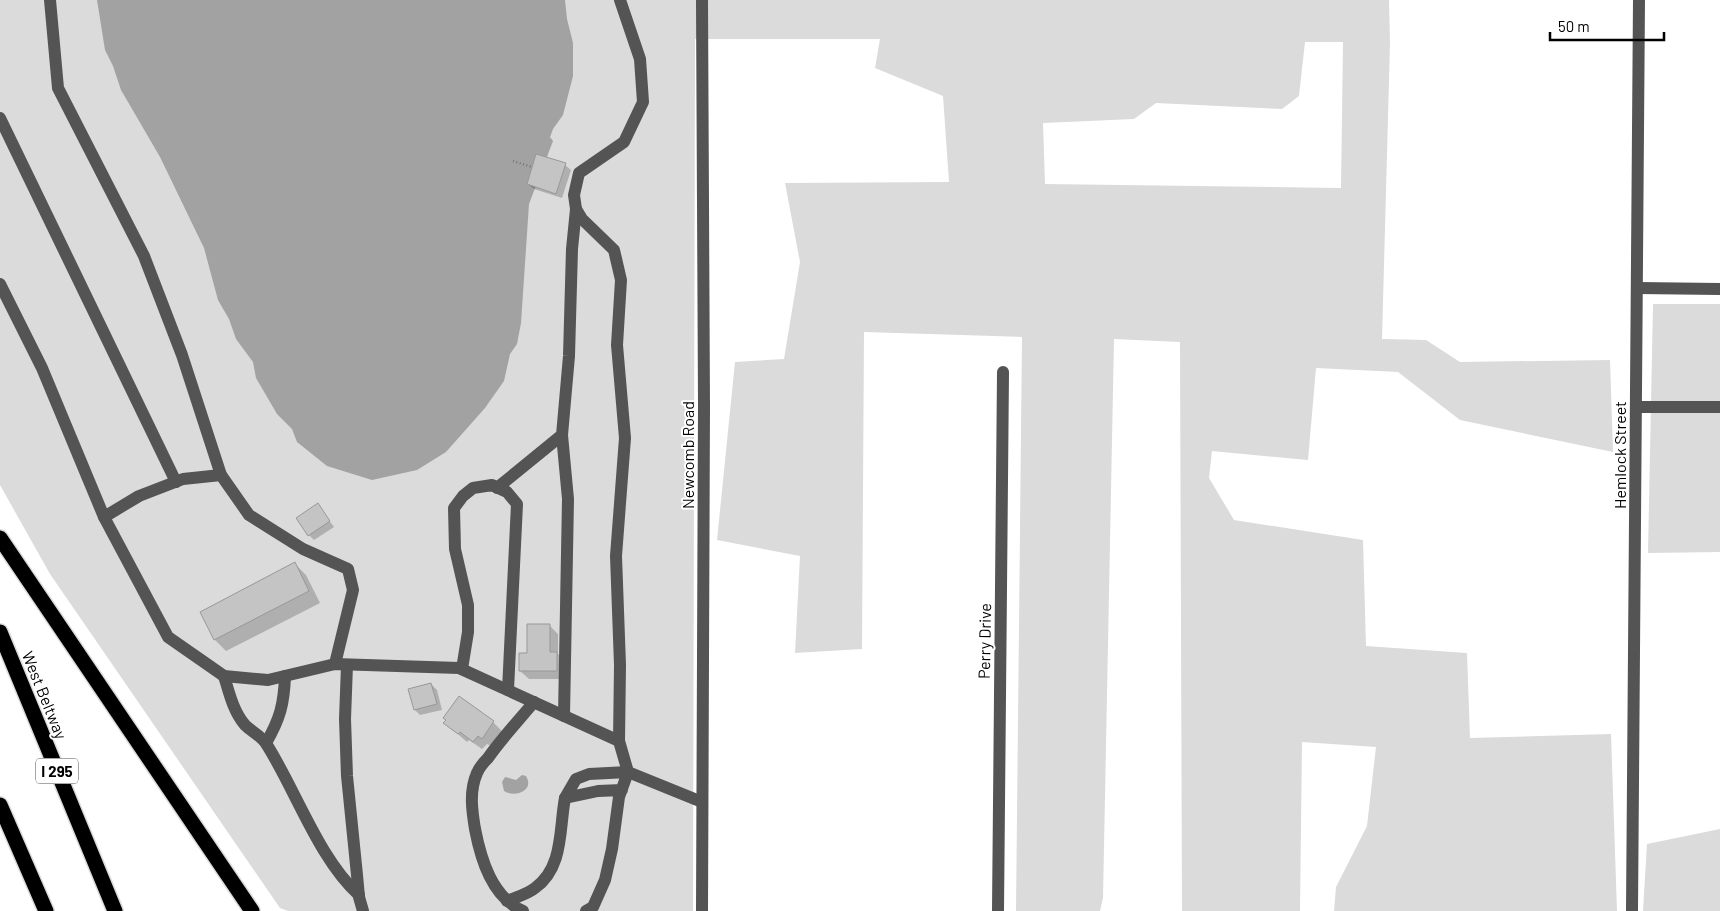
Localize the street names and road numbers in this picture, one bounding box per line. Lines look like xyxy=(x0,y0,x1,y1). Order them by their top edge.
street label: Newcomb Road xyxy=(678,401,697,509)
street label: Hemlock Street xyxy=(1610,401,1629,509)
street label: Perry Drive xyxy=(974,603,994,679)
street label: West Beltway xyxy=(19,648,72,742)
road number: I 295 xyxy=(36,758,78,784)

